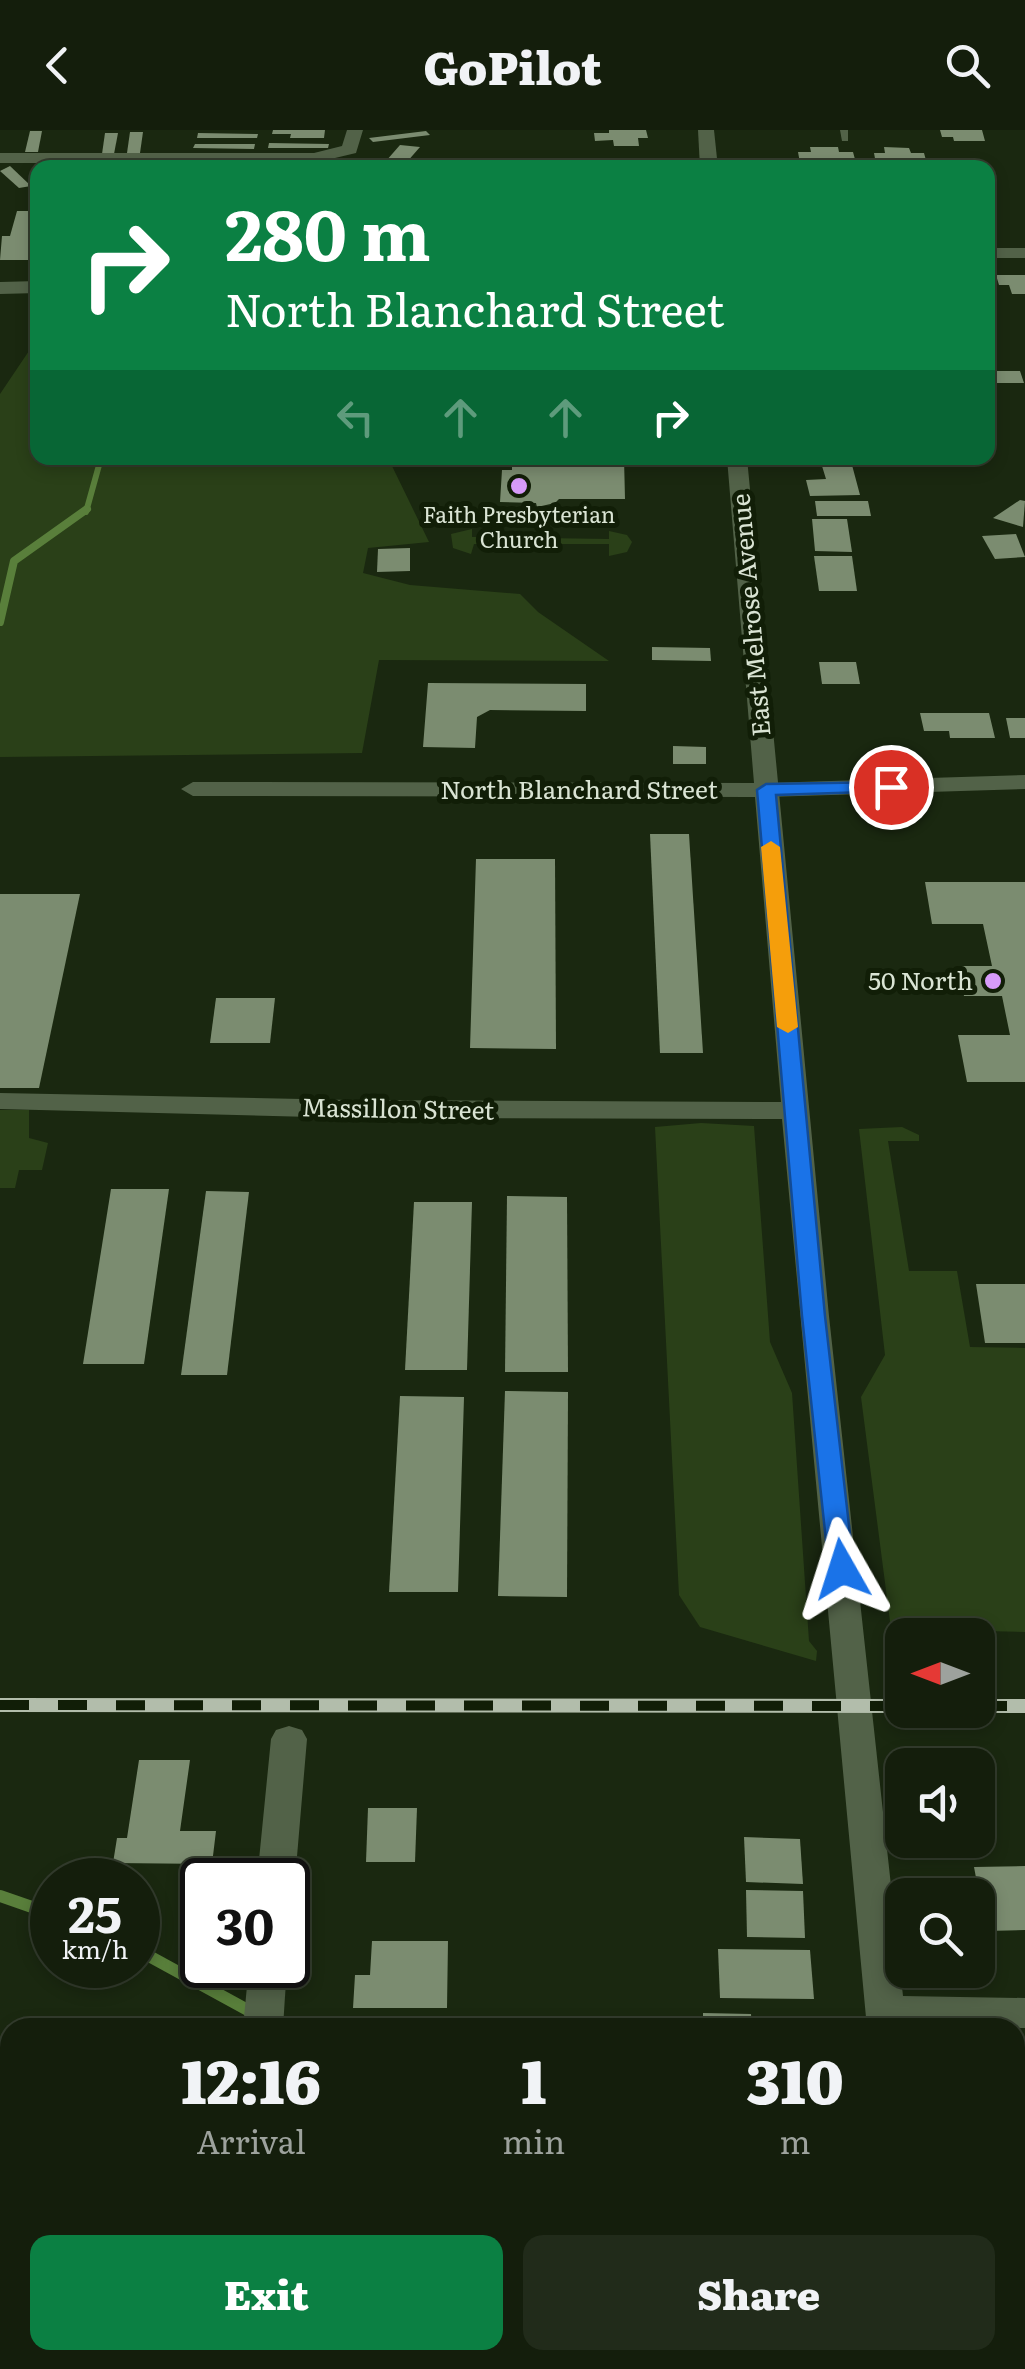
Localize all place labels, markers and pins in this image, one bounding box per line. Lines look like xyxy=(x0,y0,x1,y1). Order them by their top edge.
marker: Faith Presbyterian Church xyxy=(508,475,530,497)
place label: Faith Presbyterian Church xyxy=(423,497,615,555)
pin xyxy=(849,745,934,830)
place label: 50 North xyxy=(868,961,973,998)
marker: 50 North xyxy=(982,970,1004,992)

